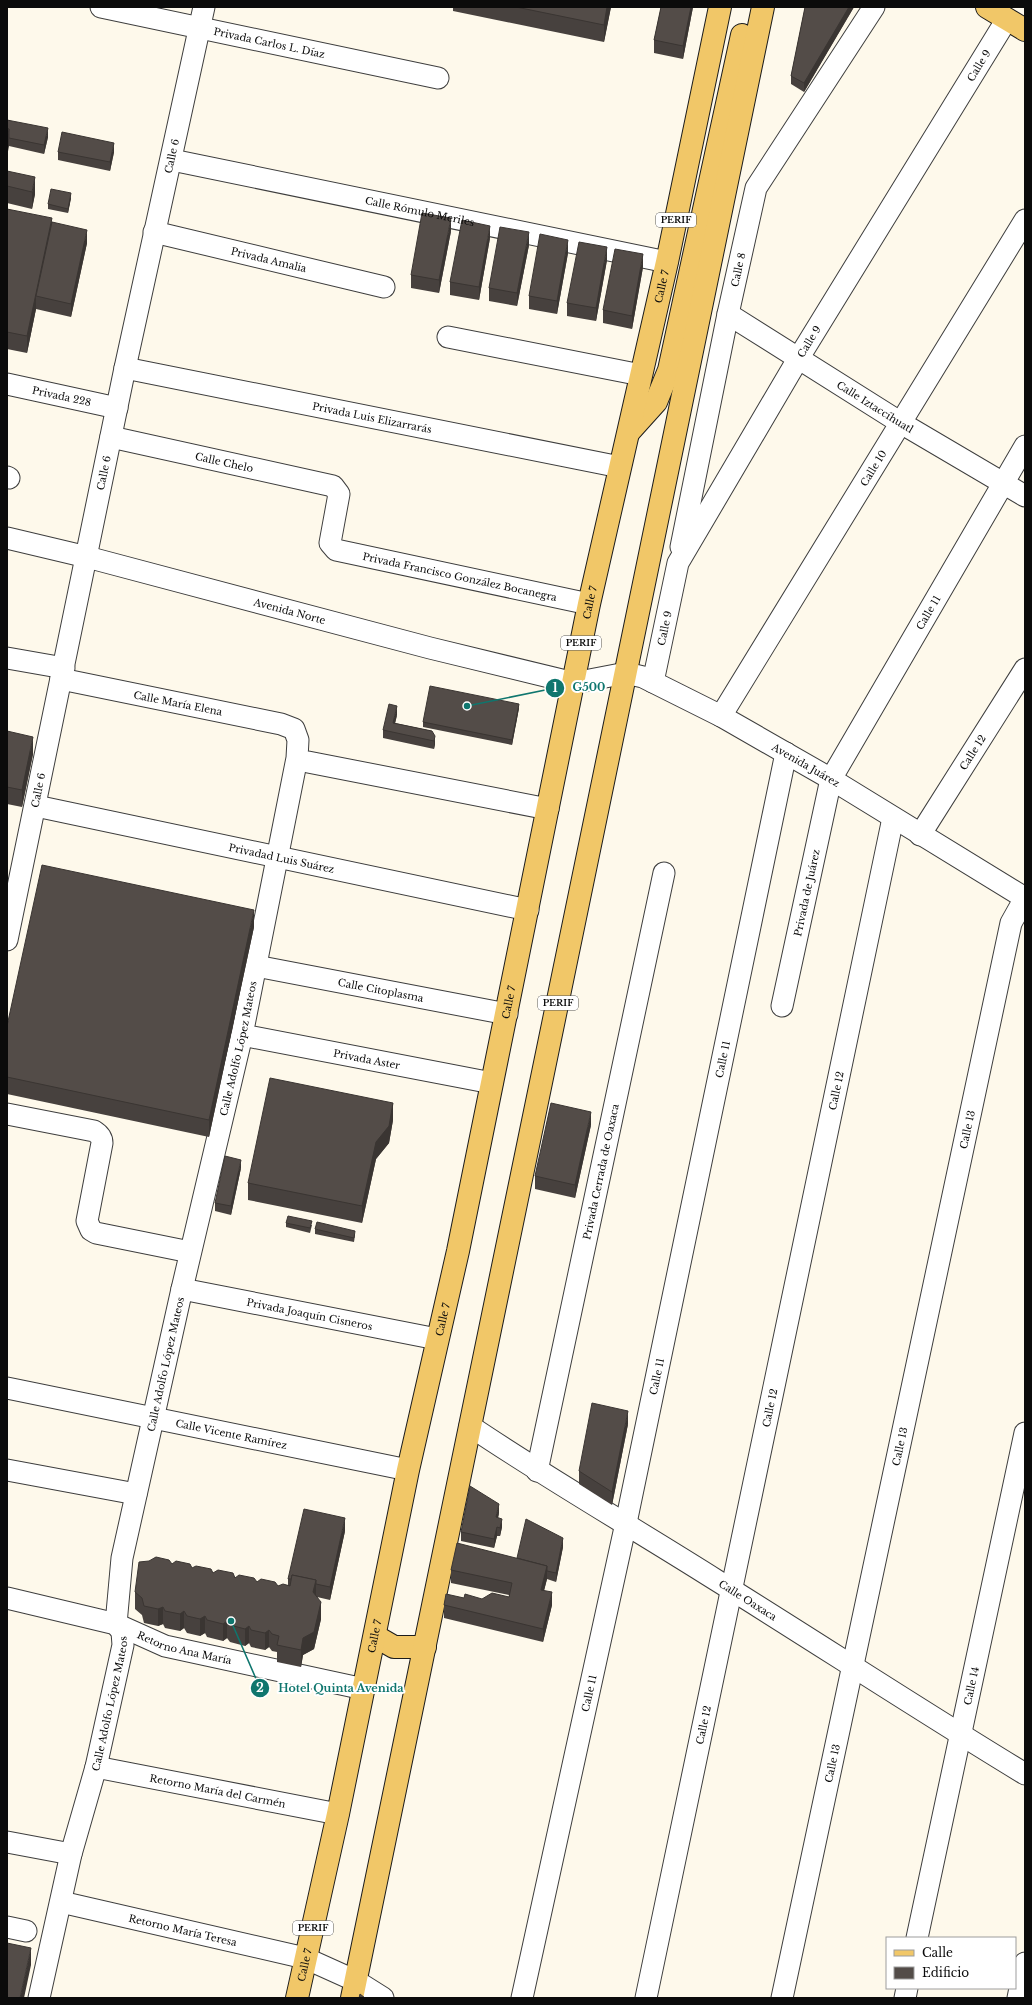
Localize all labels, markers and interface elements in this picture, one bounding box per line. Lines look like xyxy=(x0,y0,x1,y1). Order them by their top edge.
street label: Privada Carlos L. Díaz xyxy=(212,25,326,61)
street label: Calle 9 xyxy=(964,47,994,84)
street label: Calle 6 xyxy=(162,138,182,175)
street label: Calle Rómulo Meriles xyxy=(364,194,476,229)
road number: PERIF xyxy=(656,213,696,227)
street label: Privada Amalia xyxy=(229,245,308,275)
street label: Calle 8 xyxy=(728,252,748,288)
street label: Calle 7 xyxy=(652,268,672,304)
street label: Calle 9 xyxy=(795,323,824,360)
street label: Calle Iztaccíhuatl xyxy=(834,378,916,436)
street label: Privada 228 xyxy=(31,384,92,409)
street label: Privada Luis Elizarrarás xyxy=(311,400,433,436)
street label: Calle 10 xyxy=(857,448,890,489)
street label: Calle Chelo xyxy=(194,450,255,475)
street label: Calle 6 xyxy=(94,454,114,491)
street label: Privada Francisco González Bocanegra xyxy=(361,550,559,604)
street label: Calle 7 xyxy=(580,584,600,620)
street label: Calle 11 xyxy=(913,593,944,632)
street label: Avenida Norte xyxy=(251,595,327,627)
street label: Calle 9 xyxy=(655,610,675,647)
road number: PERIF xyxy=(561,636,601,650)
callout: G500 xyxy=(545,676,614,699)
text: 1 xyxy=(552,680,558,695)
text: G500 xyxy=(573,680,605,694)
street label: Calle María Elena xyxy=(132,688,224,719)
street label: Calle 12 xyxy=(957,732,989,773)
street label: Avenida Juárez xyxy=(769,740,843,790)
street label: Calle 6 xyxy=(28,772,48,809)
street label: Privadad Luis Suárez xyxy=(227,841,336,876)
street label: Privada de Juárez xyxy=(791,847,823,938)
street label: Calle Citoplasma xyxy=(337,976,425,1005)
street label: Calle Adolfo López Mateos xyxy=(217,979,260,1117)
street label: Calle 7 xyxy=(499,984,519,1020)
road number: PERIF xyxy=(538,996,578,1010)
street label: Calle 11 xyxy=(713,1040,733,1079)
street label: Privada Aster xyxy=(332,1047,401,1072)
street label: Calle 12 xyxy=(826,1070,847,1111)
street label: Privada Cerrada de Oaxaca xyxy=(580,1102,622,1241)
street label: Calle 13 xyxy=(957,1109,978,1150)
street label: Calle Adolfo López Mateos xyxy=(144,1295,187,1433)
street label: Privada Joaquín Cisneros xyxy=(245,1296,374,1333)
street label: Calle 7 xyxy=(433,1301,453,1337)
street label: Calle 11 xyxy=(647,1357,667,1396)
street label: Calle 12 xyxy=(760,1387,780,1428)
street label: Calle Vicente Ramírez xyxy=(174,1417,289,1452)
street label: Calle 13 xyxy=(890,1426,910,1467)
street label: Calle Oaxaca xyxy=(716,1577,780,1624)
street label: Calle 7 xyxy=(365,1617,385,1654)
street label: Retorno Ana María xyxy=(135,1628,233,1667)
street label: Calle Adolfo López Mateos xyxy=(89,1635,130,1772)
street label: Calle 14 xyxy=(961,1665,982,1706)
street label: Calle 11 xyxy=(579,1674,600,1713)
callout: Hotel Quinta Avenida xyxy=(250,1677,411,1700)
text: 2 xyxy=(256,1680,264,1695)
text: Hotel Quinta Avenida xyxy=(278,1681,404,1695)
street label: Calle 12 xyxy=(693,1704,714,1746)
street label: Calle 13 xyxy=(822,1743,843,1784)
street label: Retorno María del Carmén xyxy=(149,1772,287,1811)
street label: Retorno María Teresa xyxy=(127,1912,239,1949)
road number: PERIF xyxy=(293,1921,333,1935)
legend xyxy=(886,1937,1016,1989)
text: Calle xyxy=(922,1945,953,1960)
street label: Calle 7 xyxy=(295,1946,315,1983)
text: Edificio xyxy=(922,1965,969,1980)

